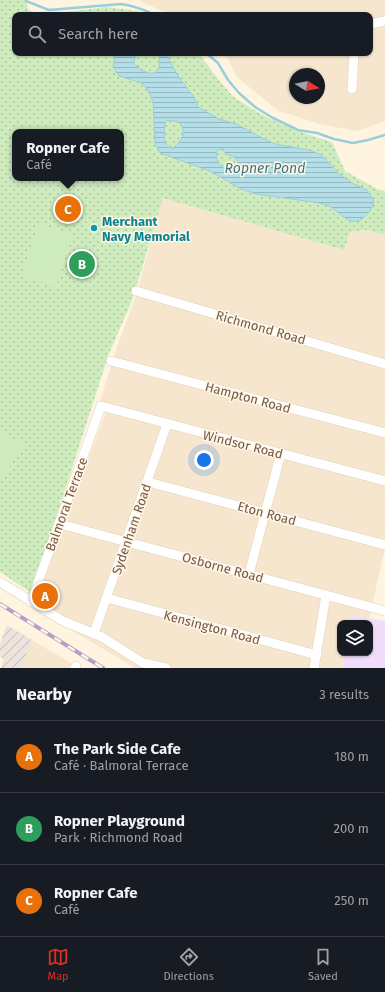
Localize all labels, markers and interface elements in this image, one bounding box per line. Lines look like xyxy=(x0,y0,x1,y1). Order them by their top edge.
search box xyxy=(12,12,373,56)
icon: search xyxy=(26,23,48,45)
text: Search here xyxy=(58,25,138,43)
north arrow xyxy=(289,68,325,104)
popup xyxy=(12,129,124,181)
text: Ropner Cafe xyxy=(26,139,110,157)
text: Café xyxy=(26,157,52,172)
water label: Ropner Pond xyxy=(225,160,305,177)
pin: C xyxy=(55,194,81,224)
place label: Merchant Navy Memorial xyxy=(102,214,190,244)
marker: Merchant Navy Memorial xyxy=(89,223,99,233)
pin: B xyxy=(69,249,95,279)
street label: Richmond Road xyxy=(214,307,308,347)
street label: Hampton Road xyxy=(203,379,292,416)
street label: Windsor Road xyxy=(201,427,284,462)
your location xyxy=(194,450,214,470)
street label: Balmoral Terrace xyxy=(43,455,90,553)
street label: Sydenham Road xyxy=(109,482,154,577)
street label: Eton Road xyxy=(236,498,298,528)
street label: Osborne Road xyxy=(181,549,265,586)
pin: A xyxy=(32,581,58,611)
street label: Kensington Road xyxy=(162,607,262,648)
map controls xyxy=(337,620,373,656)
button: layers xyxy=(337,620,373,656)
text: Nearby xyxy=(16,684,71,705)
text: 3 results xyxy=(319,687,369,702)
text: The Park Side Cafe xyxy=(54,740,181,758)
text: A xyxy=(25,749,33,764)
text: 180 m xyxy=(334,749,369,764)
text: Café · Balmoral Terrace xyxy=(54,758,188,773)
text: Ropner Playground xyxy=(54,812,185,830)
text: B xyxy=(25,821,33,836)
text: 200 m xyxy=(333,821,369,836)
text: Park · Richmond Road xyxy=(54,830,183,845)
text: Ropner Cafe xyxy=(54,884,137,902)
text: C xyxy=(25,893,33,908)
text: 250 m xyxy=(334,893,369,908)
text: Café xyxy=(54,902,80,917)
tab: Map xyxy=(47,946,69,983)
tab: Directions xyxy=(163,946,214,983)
tab: Saved xyxy=(308,946,338,983)

